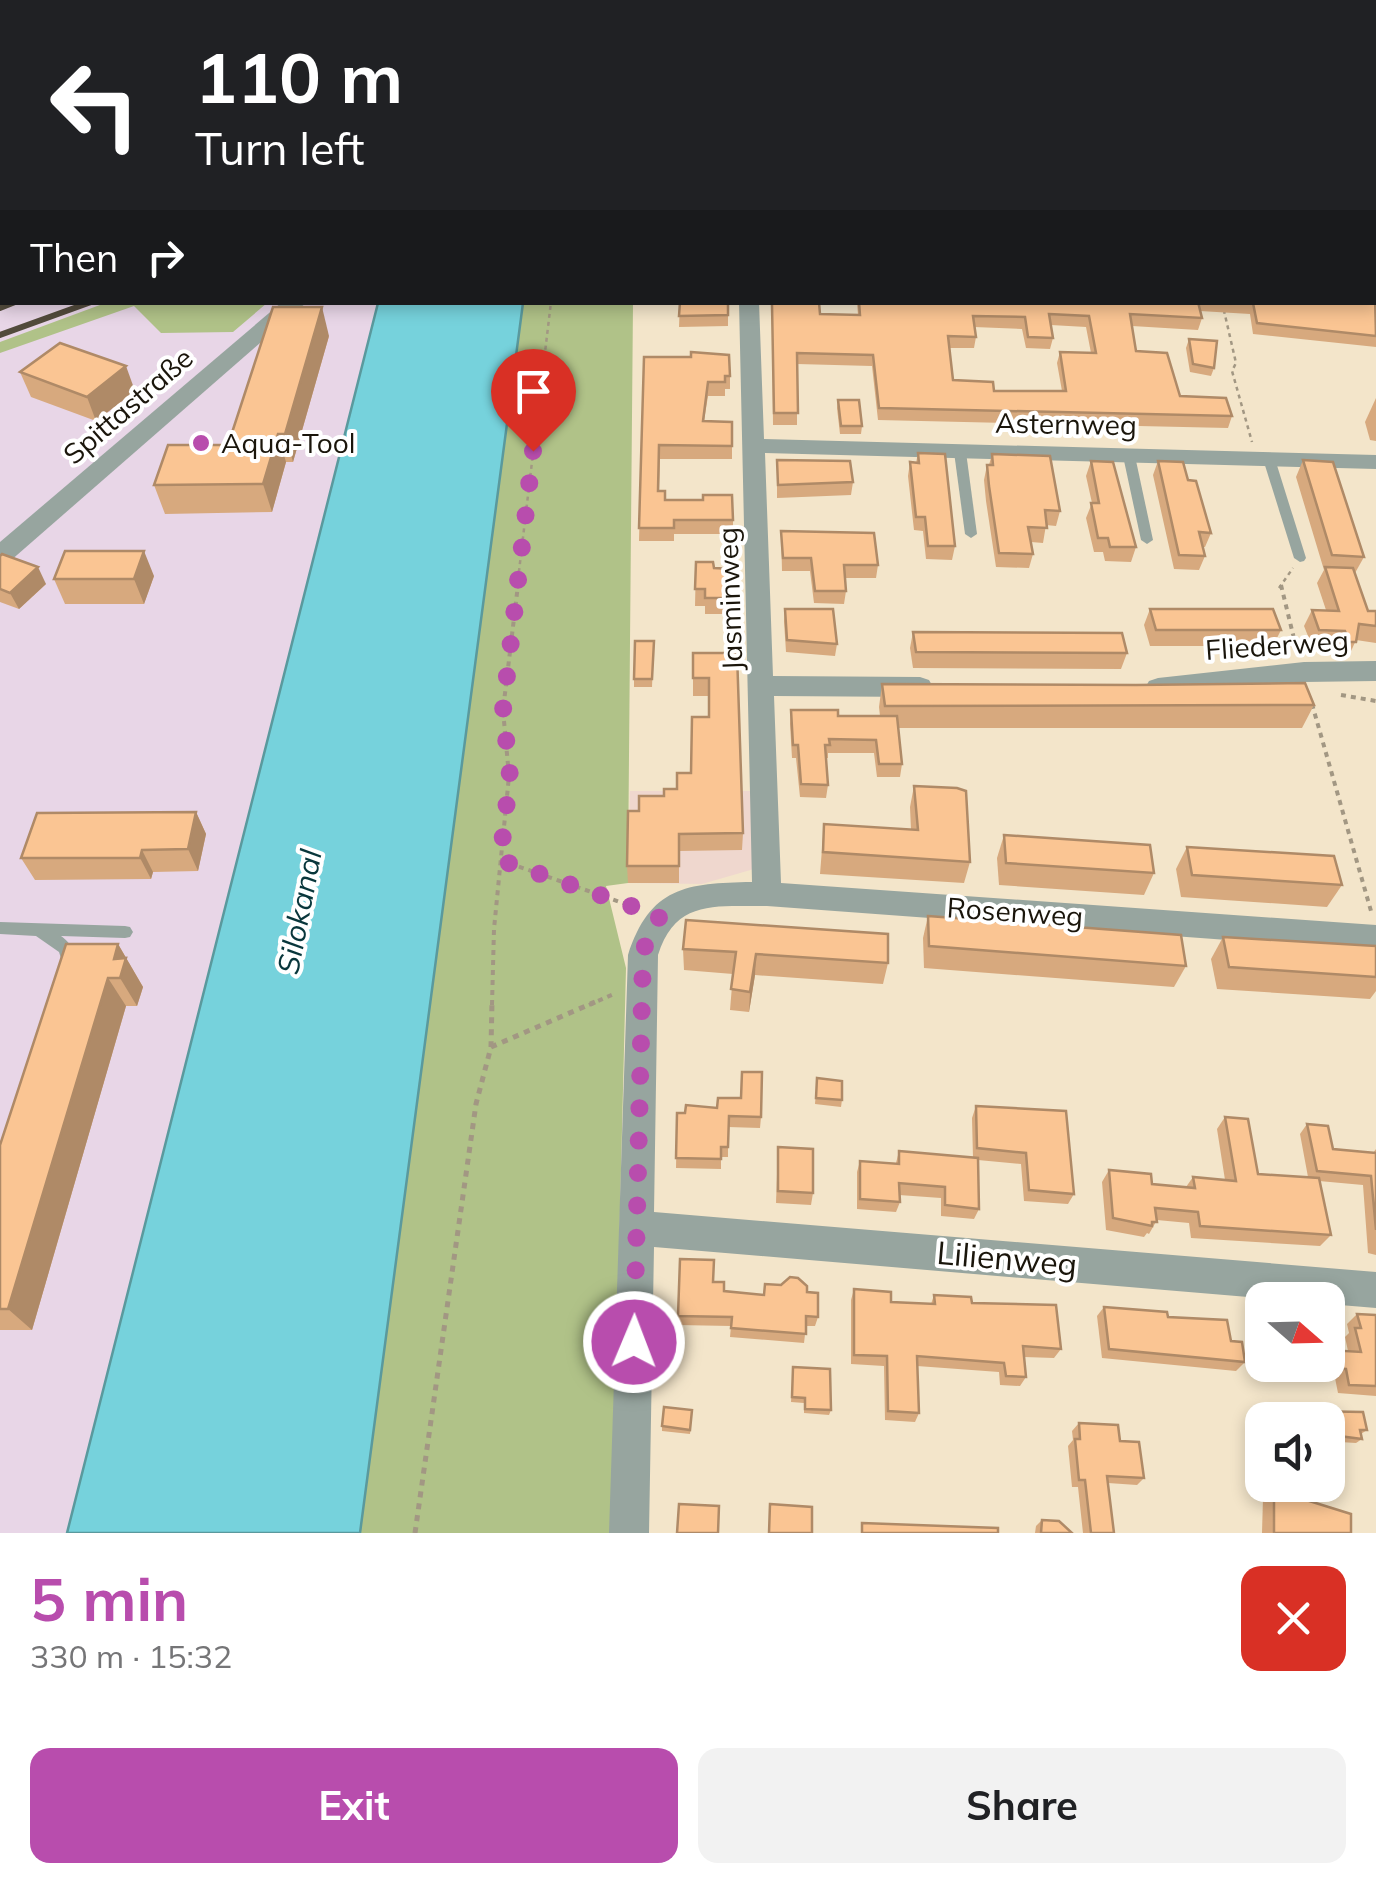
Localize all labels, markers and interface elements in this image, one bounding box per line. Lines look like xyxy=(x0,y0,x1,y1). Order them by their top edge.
text: 110 m xyxy=(195,33,403,121)
icon: left xyxy=(30,40,160,170)
text: Turn left xyxy=(195,120,364,176)
icon: right xyxy=(138,230,193,285)
text: Then xyxy=(30,234,118,282)
street label: Spittastraße xyxy=(56,340,200,471)
pin xyxy=(491,349,576,452)
icon: arrive xyxy=(506,364,561,419)
street label: Asternweg xyxy=(995,405,1137,442)
place label: Aqua-Tool xyxy=(221,425,355,460)
marker: Aqua-Tool xyxy=(190,432,212,454)
street label: Jasminweg xyxy=(710,527,749,671)
street label: Fliederweg xyxy=(1204,622,1350,667)
water label: Silokanal xyxy=(268,845,330,977)
street label: Rosenweg xyxy=(946,889,1084,934)
street label: Lilienweg xyxy=(935,1232,1079,1284)
north arrow xyxy=(1245,1282,1345,1382)
map controls xyxy=(1245,1282,1345,1502)
position arrow xyxy=(582,1290,686,1394)
button: sound xyxy=(1245,1402,1345,1502)
text: 5 min xyxy=(30,1561,188,1636)
button: close xyxy=(1241,1566,1346,1671)
text: 330 m · 15:32 xyxy=(30,1636,232,1676)
button: Exit xyxy=(30,1748,678,1863)
button: Share xyxy=(698,1748,1346,1863)

